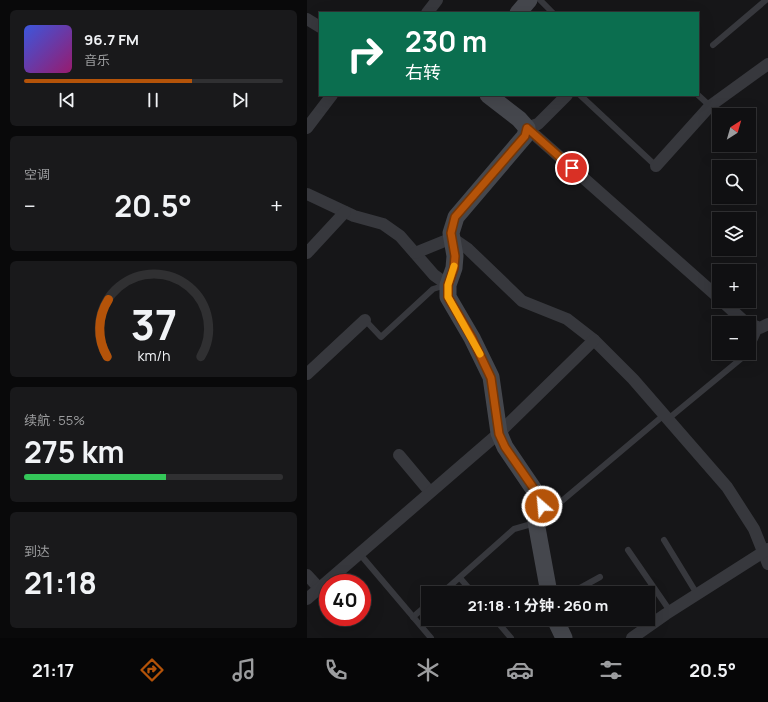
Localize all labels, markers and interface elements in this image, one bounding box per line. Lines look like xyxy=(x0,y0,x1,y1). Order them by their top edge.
text: 230 m xyxy=(405,22,487,60)
icon: right xyxy=(339,28,391,80)
text: 96.7 FM xyxy=(84,29,139,50)
text: 音乐 xyxy=(84,51,110,69)
text: 右转 xyxy=(405,60,441,84)
icon: previous xyxy=(56,89,78,111)
icon: pause xyxy=(142,89,164,111)
icon: next xyxy=(229,89,251,111)
north arrow xyxy=(712,108,756,152)
map controls xyxy=(712,108,756,360)
pin xyxy=(555,151,589,185)
icon: arrive xyxy=(561,157,583,179)
button: search xyxy=(712,160,756,204)
text: 空调 xyxy=(24,165,50,183)
text: 20.5° xyxy=(114,185,192,226)
text: − xyxy=(24,191,36,221)
text: + xyxy=(270,191,283,221)
button: layers xyxy=(712,212,756,256)
button: + xyxy=(712,264,756,308)
text: 37 xyxy=(130,296,177,352)
button: − xyxy=(712,316,756,360)
text: km/h xyxy=(137,346,170,365)
text: 续航 · 55% xyxy=(24,411,85,429)
text: 275 km xyxy=(24,431,125,472)
position arrow xyxy=(521,485,563,527)
text: 到达 xyxy=(24,542,50,560)
text: 21:18 xyxy=(24,562,97,603)
speed limit sign: 40 xyxy=(319,574,371,626)
text: 21:18 · 1 分钟 · 260 m xyxy=(468,595,608,616)
icon: directions xyxy=(138,656,166,684)
icon: music xyxy=(230,656,258,684)
icon: phone xyxy=(322,656,350,684)
icon: climate xyxy=(414,656,442,684)
icon: car xyxy=(506,656,534,684)
icon: filters xyxy=(597,656,625,684)
text: 21:17 xyxy=(32,658,74,682)
text: 20.5° xyxy=(689,658,736,682)

